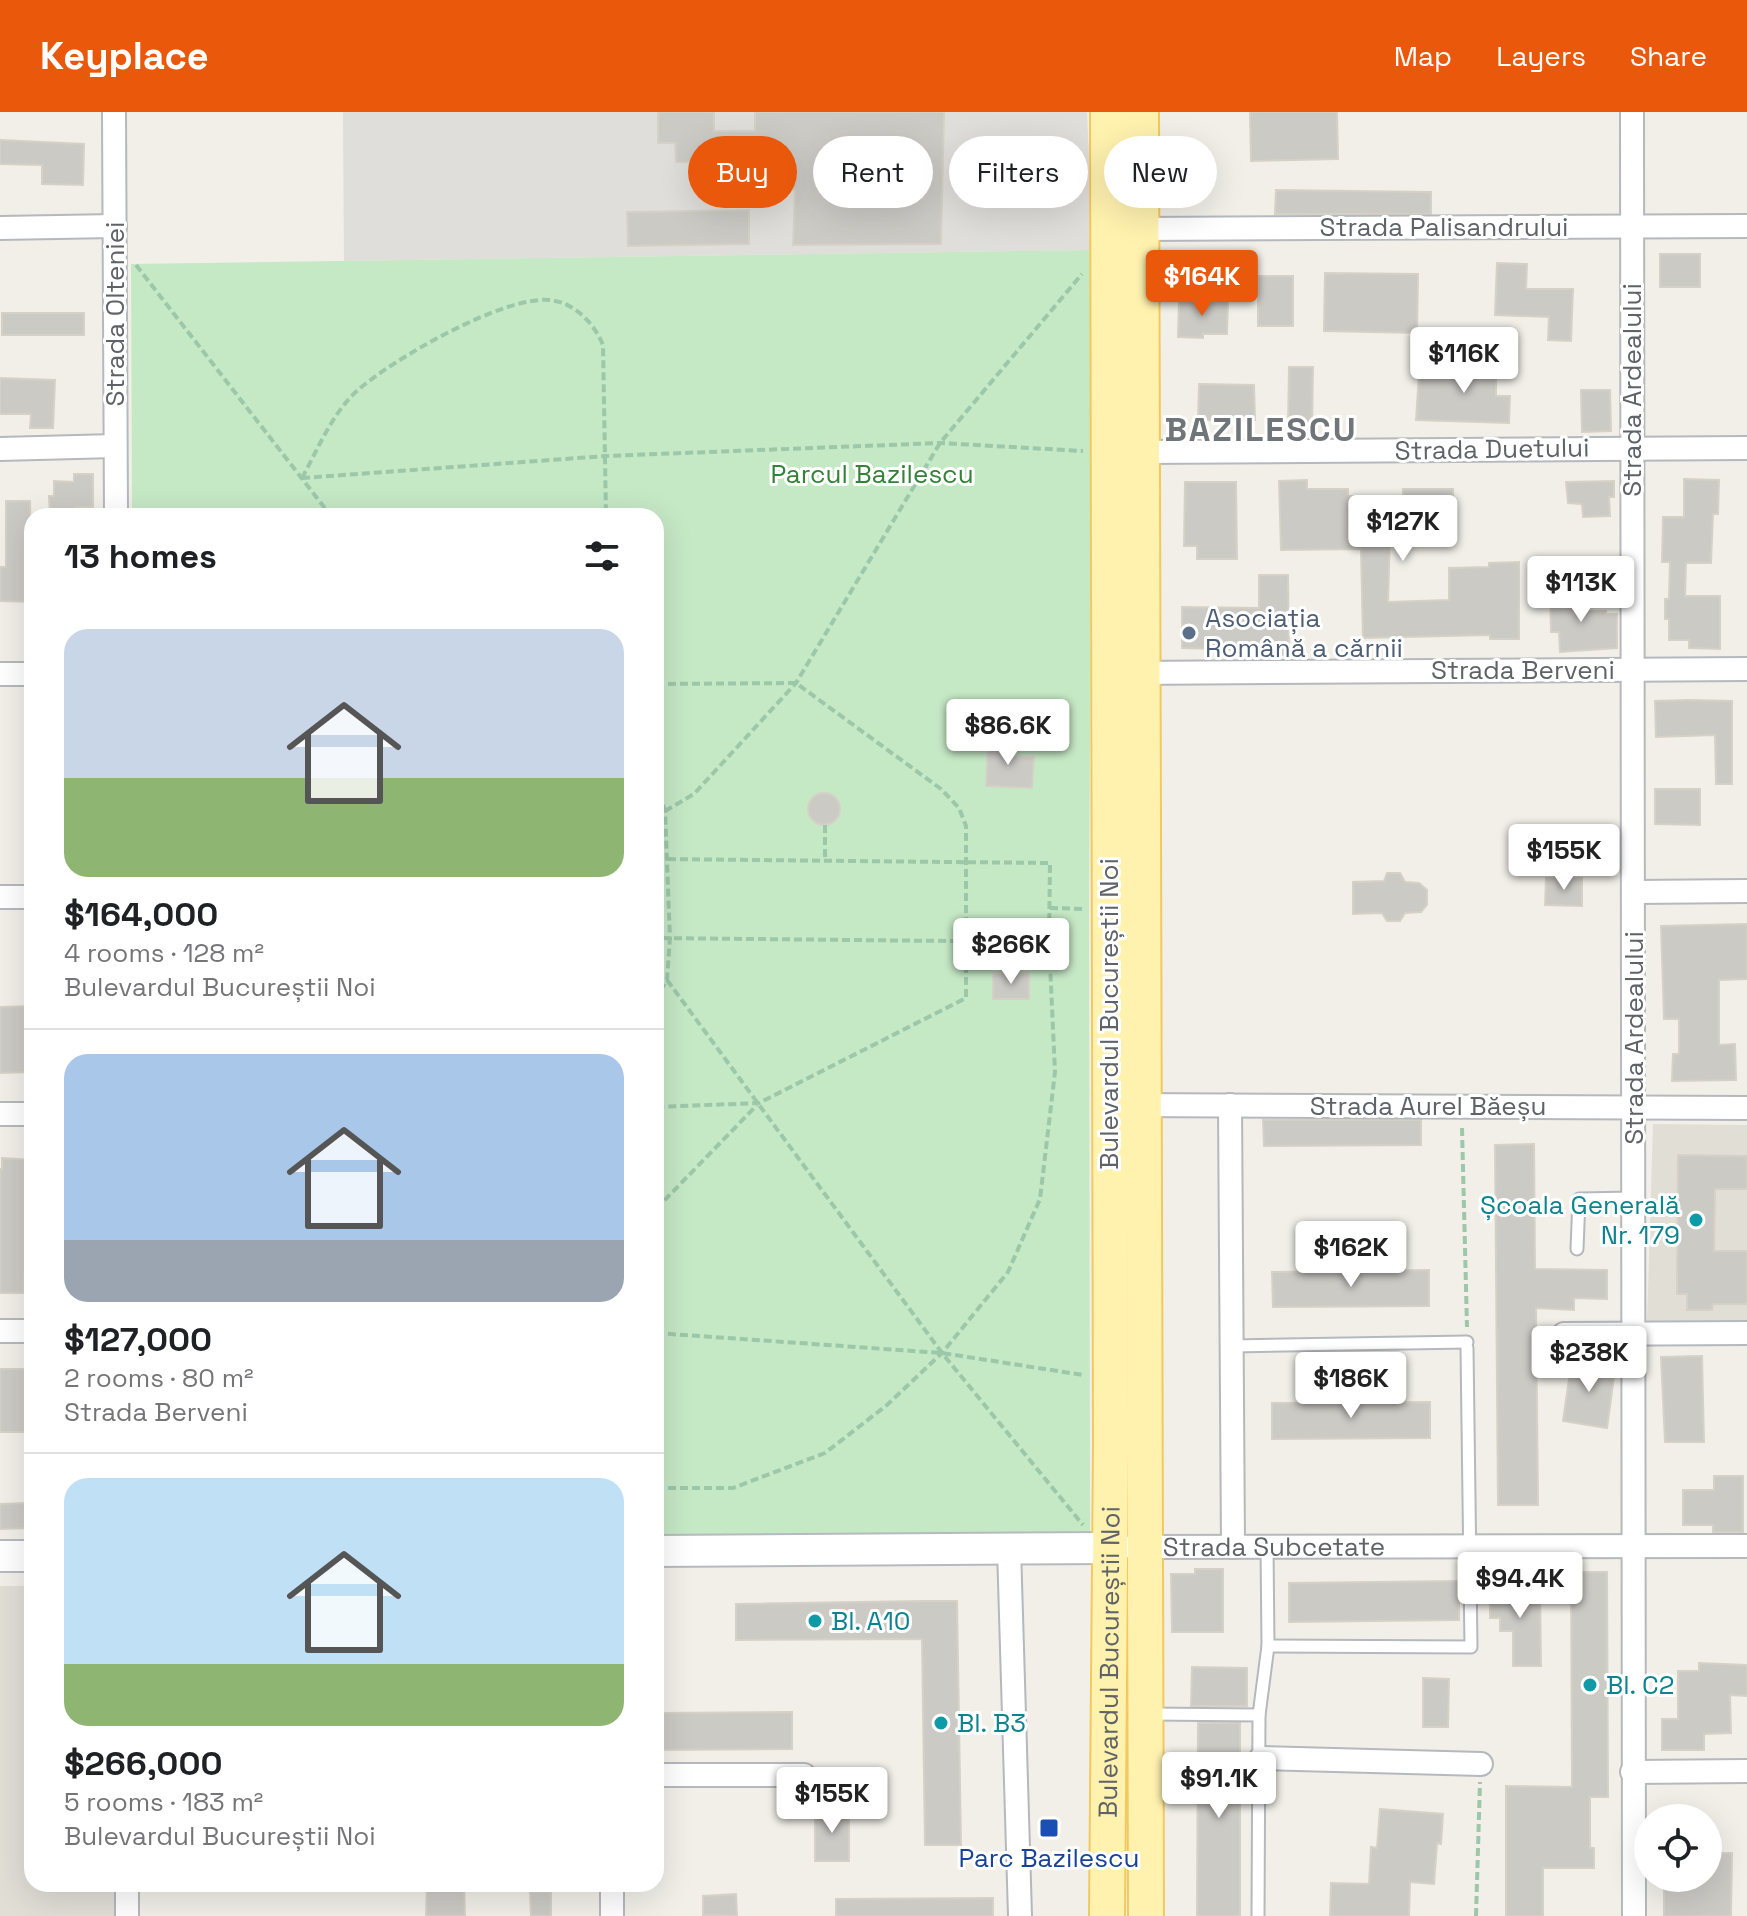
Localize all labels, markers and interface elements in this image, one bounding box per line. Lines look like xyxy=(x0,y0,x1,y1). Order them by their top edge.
text: Keyplace xyxy=(40,32,209,80)
text: Map xyxy=(1394,38,1452,74)
text: Layers xyxy=(1496,38,1586,74)
text: Share xyxy=(1630,38,1707,74)
chip: Buy xyxy=(688,136,797,208)
chip: Rent xyxy=(813,136,933,208)
chip: Filters xyxy=(949,136,1088,208)
chip: New xyxy=(1104,136,1217,208)
street label: Strada Palisandrului xyxy=(1320,210,1568,244)
street label: Strada Olteniei xyxy=(98,222,132,406)
pin: $164K xyxy=(1146,250,1258,318)
text: $164K xyxy=(1164,259,1240,293)
street label: Strada Ardealului xyxy=(1615,283,1649,497)
pin: $116K xyxy=(1408,327,1520,395)
text: $116K xyxy=(1428,336,1500,370)
district label: BAZILESCU xyxy=(1164,408,1358,451)
street label: Strada Duetului xyxy=(1394,430,1590,468)
park label: Parcul Bazilescu xyxy=(770,457,974,491)
pin: $127K xyxy=(1347,495,1459,563)
text: $127K xyxy=(1366,504,1440,538)
icon: filters xyxy=(580,534,624,578)
text: 13 homes xyxy=(64,535,217,578)
pin: $113K xyxy=(1525,556,1637,624)
text: $113K xyxy=(1545,565,1617,599)
place label: Asociația Română a cărnii xyxy=(1205,601,1403,665)
marker: Asociația Română a cărnii xyxy=(1180,624,1198,642)
street label: Strada Berveni xyxy=(1431,653,1615,687)
icon: home xyxy=(272,681,416,825)
pin: $86.6K xyxy=(943,699,1073,767)
text: $86.6K xyxy=(964,708,1052,742)
pin: $155K xyxy=(1508,824,1620,892)
text: $155K xyxy=(1527,833,1601,867)
street label: Bulevardul Bucureștii Noi xyxy=(1092,858,1126,1170)
text: $164,000 xyxy=(64,893,218,936)
pin: $266K xyxy=(955,918,1067,986)
text: $266K xyxy=(971,927,1051,961)
street label: Strada Ardealului xyxy=(1617,931,1651,1145)
text: 4 rooms · 128 m² xyxy=(64,936,264,970)
text: Bulevardul Bucureștii Noi xyxy=(64,970,376,1004)
street label: Strada Aurel Băeșu xyxy=(1310,1089,1546,1123)
icon: home xyxy=(272,1106,416,1250)
place label: Școala Generală Nr. 179 xyxy=(1480,1188,1680,1252)
marker: Școala Generală Nr. 179 xyxy=(1687,1211,1705,1229)
pin: $162K xyxy=(1295,1221,1407,1289)
text: $162K xyxy=(1313,1230,1389,1264)
text: $127,000 xyxy=(64,1318,212,1361)
pin: $238K xyxy=(1533,1326,1645,1394)
text: $238K xyxy=(1550,1335,1628,1369)
pin: $186K xyxy=(1295,1352,1407,1420)
text: 2 rooms · 80 m² xyxy=(64,1361,254,1395)
text: $186K xyxy=(1313,1361,1389,1395)
text: Strada Berveni xyxy=(64,1395,248,1429)
street label: Bulevardul Bucureștii Noi xyxy=(1091,1506,1127,1818)
icon: home xyxy=(272,1530,416,1674)
street label: Strada Subcetate xyxy=(1163,1530,1385,1564)
pin: $94.4K xyxy=(1455,1552,1585,1620)
text: $94.4K xyxy=(1476,1561,1564,1595)
place label: Bl. A10 xyxy=(831,1604,911,1638)
marker: Bl. A10 xyxy=(806,1612,824,1630)
place label: Bl. C2 xyxy=(1606,1668,1674,1702)
marker: Bl. C2 xyxy=(1581,1676,1599,1694)
place label: Bl. B3 xyxy=(957,1706,1026,1740)
marker: Bl. B3 xyxy=(932,1714,950,1732)
text: $266,000 xyxy=(64,1742,222,1785)
pin: $91.1K xyxy=(1154,1752,1284,1820)
text: $91.1K xyxy=(1180,1761,1258,1795)
pin: $155K xyxy=(776,1767,888,1835)
text: $155K xyxy=(795,1776,869,1810)
text: 5 rooms · 183 m² xyxy=(64,1785,263,1819)
map controls xyxy=(1634,1804,1722,1892)
button: locate xyxy=(1634,1804,1722,1892)
marker: Parc Bazilescu xyxy=(1038,1817,1060,1839)
text: Bulevardul Bucureștii Noi xyxy=(64,1819,376,1853)
place label: Parc Bazilescu xyxy=(959,1841,1139,1875)

